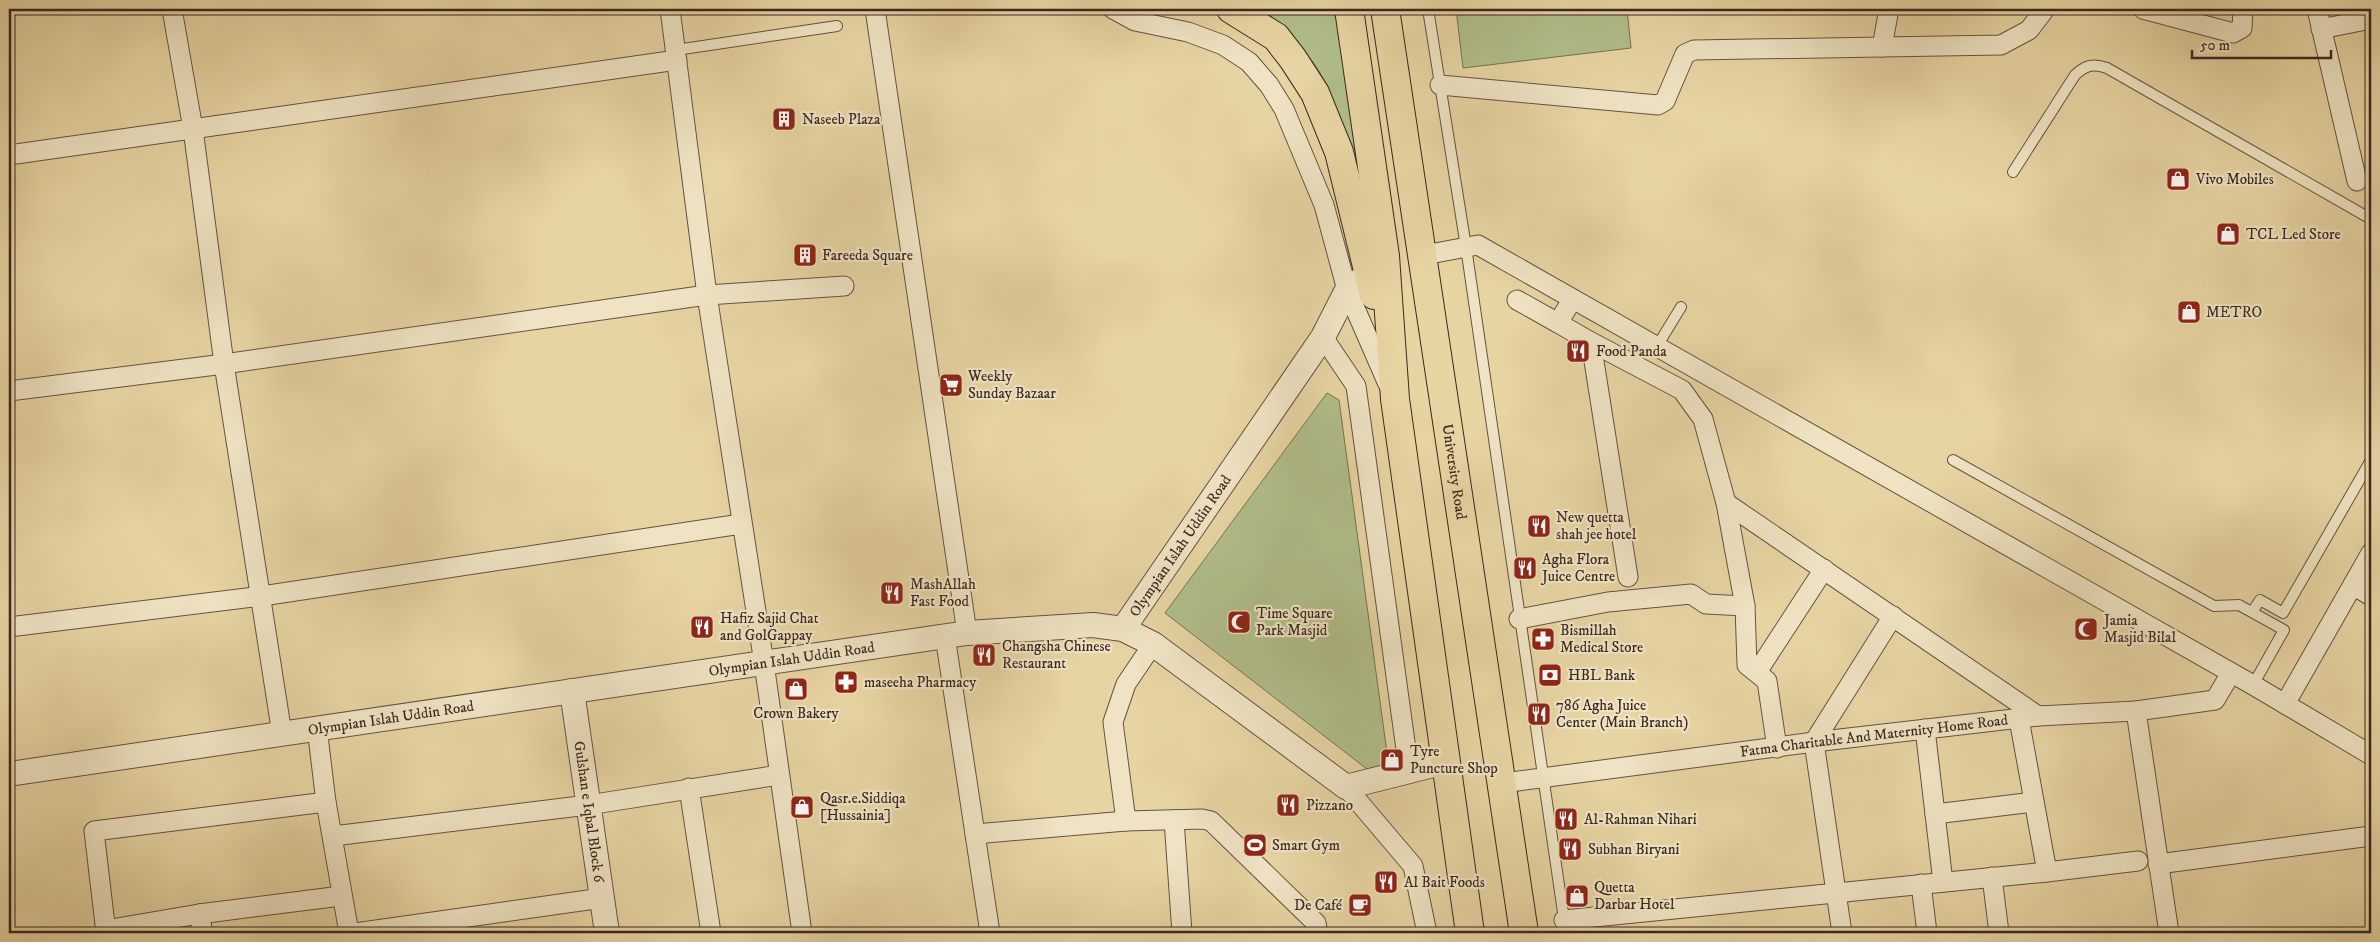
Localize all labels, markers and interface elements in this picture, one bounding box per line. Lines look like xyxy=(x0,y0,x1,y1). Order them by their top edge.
scale bar xyxy=(2192,28,2331,60)
text: 50 m xyxy=(2200,36,2230,55)
building icon: Naseeb Plaza xyxy=(771,106,797,132)
place label: Naseeb Plaza xyxy=(802,110,881,129)
shop icon: Vivo Mobiles xyxy=(2165,166,2191,192)
place label: Vivo Mobiles xyxy=(2195,170,2274,189)
shop icon: TCL Led Store xyxy=(2215,221,2241,247)
place label: TCL Led Store xyxy=(2246,225,2341,244)
building icon: Fareeda Square xyxy=(792,242,818,268)
place label: Fareeda Square xyxy=(822,246,913,265)
shop icon: METRO xyxy=(2176,299,2202,325)
place label: METRO xyxy=(2206,303,2262,322)
restaurant icon: Food Panda xyxy=(1565,338,1591,364)
place label: Food Panda xyxy=(1596,342,1667,361)
place label: Weekly Sunday Bazaar xyxy=(967,367,1056,403)
supermarket icon: Weekly Sunday Bazaar xyxy=(938,372,964,398)
street label: University Road xyxy=(1438,423,1471,521)
street label: Olympian Islah Uddin Road xyxy=(1125,471,1236,620)
place label: New quetta shah jee hotel xyxy=(1556,508,1637,544)
restaurant icon: New quetta shah jee hotel xyxy=(1526,513,1552,539)
place label: Agha Flora Juice Centre xyxy=(1540,550,1615,586)
restaurant icon: Agha Flora Juice Centre xyxy=(1512,555,1538,581)
place label: MashAllah Fast Food xyxy=(910,575,976,611)
restaurant icon: MashAllah Fast Food xyxy=(879,580,905,606)
place label: Time Square Park Masjid xyxy=(1256,604,1333,640)
place label: Hafiz Sajid Chat and GolGappay xyxy=(720,609,819,645)
mosque icon: Time Square Park Masjid xyxy=(1226,609,1252,635)
place label: Jamia Masjid Bilal xyxy=(2102,611,2176,647)
restaurant icon: Hafiz Sajid Chat and GolGappay xyxy=(689,614,715,640)
mosque icon: Jamia Masjid Bilal xyxy=(2073,616,2099,642)
place label: Bismillah Medical Store xyxy=(1560,621,1643,657)
pharmacy icon: Bismillah Medical Store xyxy=(1530,626,1556,652)
place label: Changsha Chinese Restaurant xyxy=(1002,637,1111,673)
street label: Olympian Islah Uddin Road xyxy=(707,638,876,681)
restaurant icon: Changsha Chinese Restaurant xyxy=(971,642,997,668)
bank icon: HBL Bank xyxy=(1537,662,1563,688)
place label: HBL Bank xyxy=(1568,666,1636,685)
pharmacy icon: maseeha Pharmacy xyxy=(833,669,859,695)
place label: maseeha Pharmacy xyxy=(864,673,977,692)
shop icon: Crown Bakery xyxy=(783,676,809,702)
place label: 786 Agha Juice Center (Main Branch) xyxy=(1556,696,1688,732)
street label: Olympian Islah Uddin Road xyxy=(307,697,476,740)
restaurant icon: 786 Agha Juice Center (Main Branch) xyxy=(1526,701,1552,727)
place label: Crown Bakery xyxy=(753,704,840,723)
street label: Fatma Charitable And Maternity Home Road xyxy=(1739,711,2009,762)
street label: Gulshan e Iqbal Block 6 xyxy=(569,740,609,885)
place label: Tyre Puncture Shop xyxy=(1410,742,1498,778)
shop icon: Tyre Puncture Shop xyxy=(1379,747,1405,773)
place label: Qasr.e.Siddiqa [Hussainia] xyxy=(820,789,906,825)
restaurant icon: Pizzano xyxy=(1275,792,1301,818)
shop icon: Qasr.e.Siddiqa [Hussainia] xyxy=(789,794,815,820)
place label: Pizzano xyxy=(1306,796,1353,815)
restaurant icon: Al-Rahman Nihari xyxy=(1553,806,1579,832)
place label: Al-Rahman Nihari xyxy=(1584,810,1697,829)
sports icon: Smart Gym xyxy=(1242,832,1268,858)
place label: Smart Gym xyxy=(1272,836,1340,855)
restaurant icon: Subhan Biryani xyxy=(1557,836,1583,862)
place label: Subhan Biryani xyxy=(1588,840,1680,859)
restaurant icon: Al Bait Foods xyxy=(1373,869,1399,895)
place label: Al Bait Foods xyxy=(1404,873,1485,892)
place label: Quetta Darbar Hotel xyxy=(1594,878,1675,914)
shop icon: Quetta Darbar Hotel xyxy=(1564,883,1590,909)
cafe icon: De Café xyxy=(1347,892,1373,918)
place label: De Café xyxy=(1294,896,1343,915)

